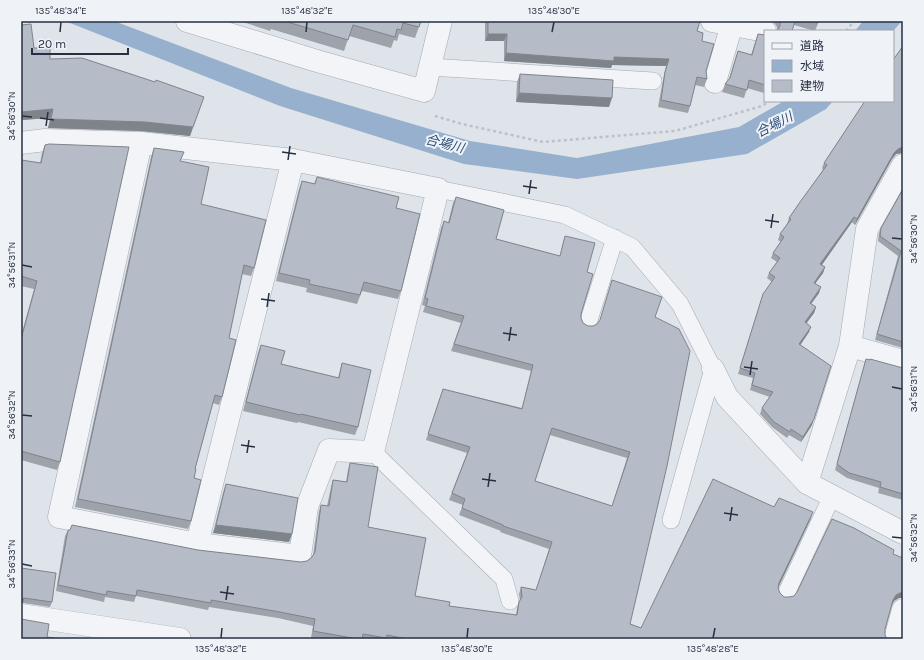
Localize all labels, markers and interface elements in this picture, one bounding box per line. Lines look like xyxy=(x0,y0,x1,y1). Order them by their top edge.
text: 135°48'34"E xyxy=(35,5,87,17)
text: 135°48'32"E xyxy=(281,5,333,17)
text: 135°48'30"E xyxy=(528,5,580,17)
scale bar xyxy=(32,30,128,56)
legend xyxy=(764,30,894,102)
text: 20 m xyxy=(38,37,66,51)
text: 道路 xyxy=(800,39,824,53)
text: 水域 xyxy=(800,59,824,73)
text: 建物 xyxy=(800,79,824,93)
text: 34°56'30"N xyxy=(6,91,18,141)
water label: 合場川 xyxy=(753,108,797,140)
water label: 合場川 xyxy=(424,131,468,156)
text: 34°56'30"N xyxy=(908,214,920,264)
text: 34°56'31"N xyxy=(6,242,18,288)
text: 34°56'31"N xyxy=(908,366,920,412)
text: 34°56'32"N xyxy=(6,390,18,440)
text: 34°56'32"N xyxy=(908,513,920,563)
text: 34°56'33"N xyxy=(6,539,18,589)
text: 135°48'32"E xyxy=(195,643,247,655)
text: 135°48'30"E xyxy=(441,643,493,655)
text: 135°48'28"E xyxy=(687,643,739,655)

